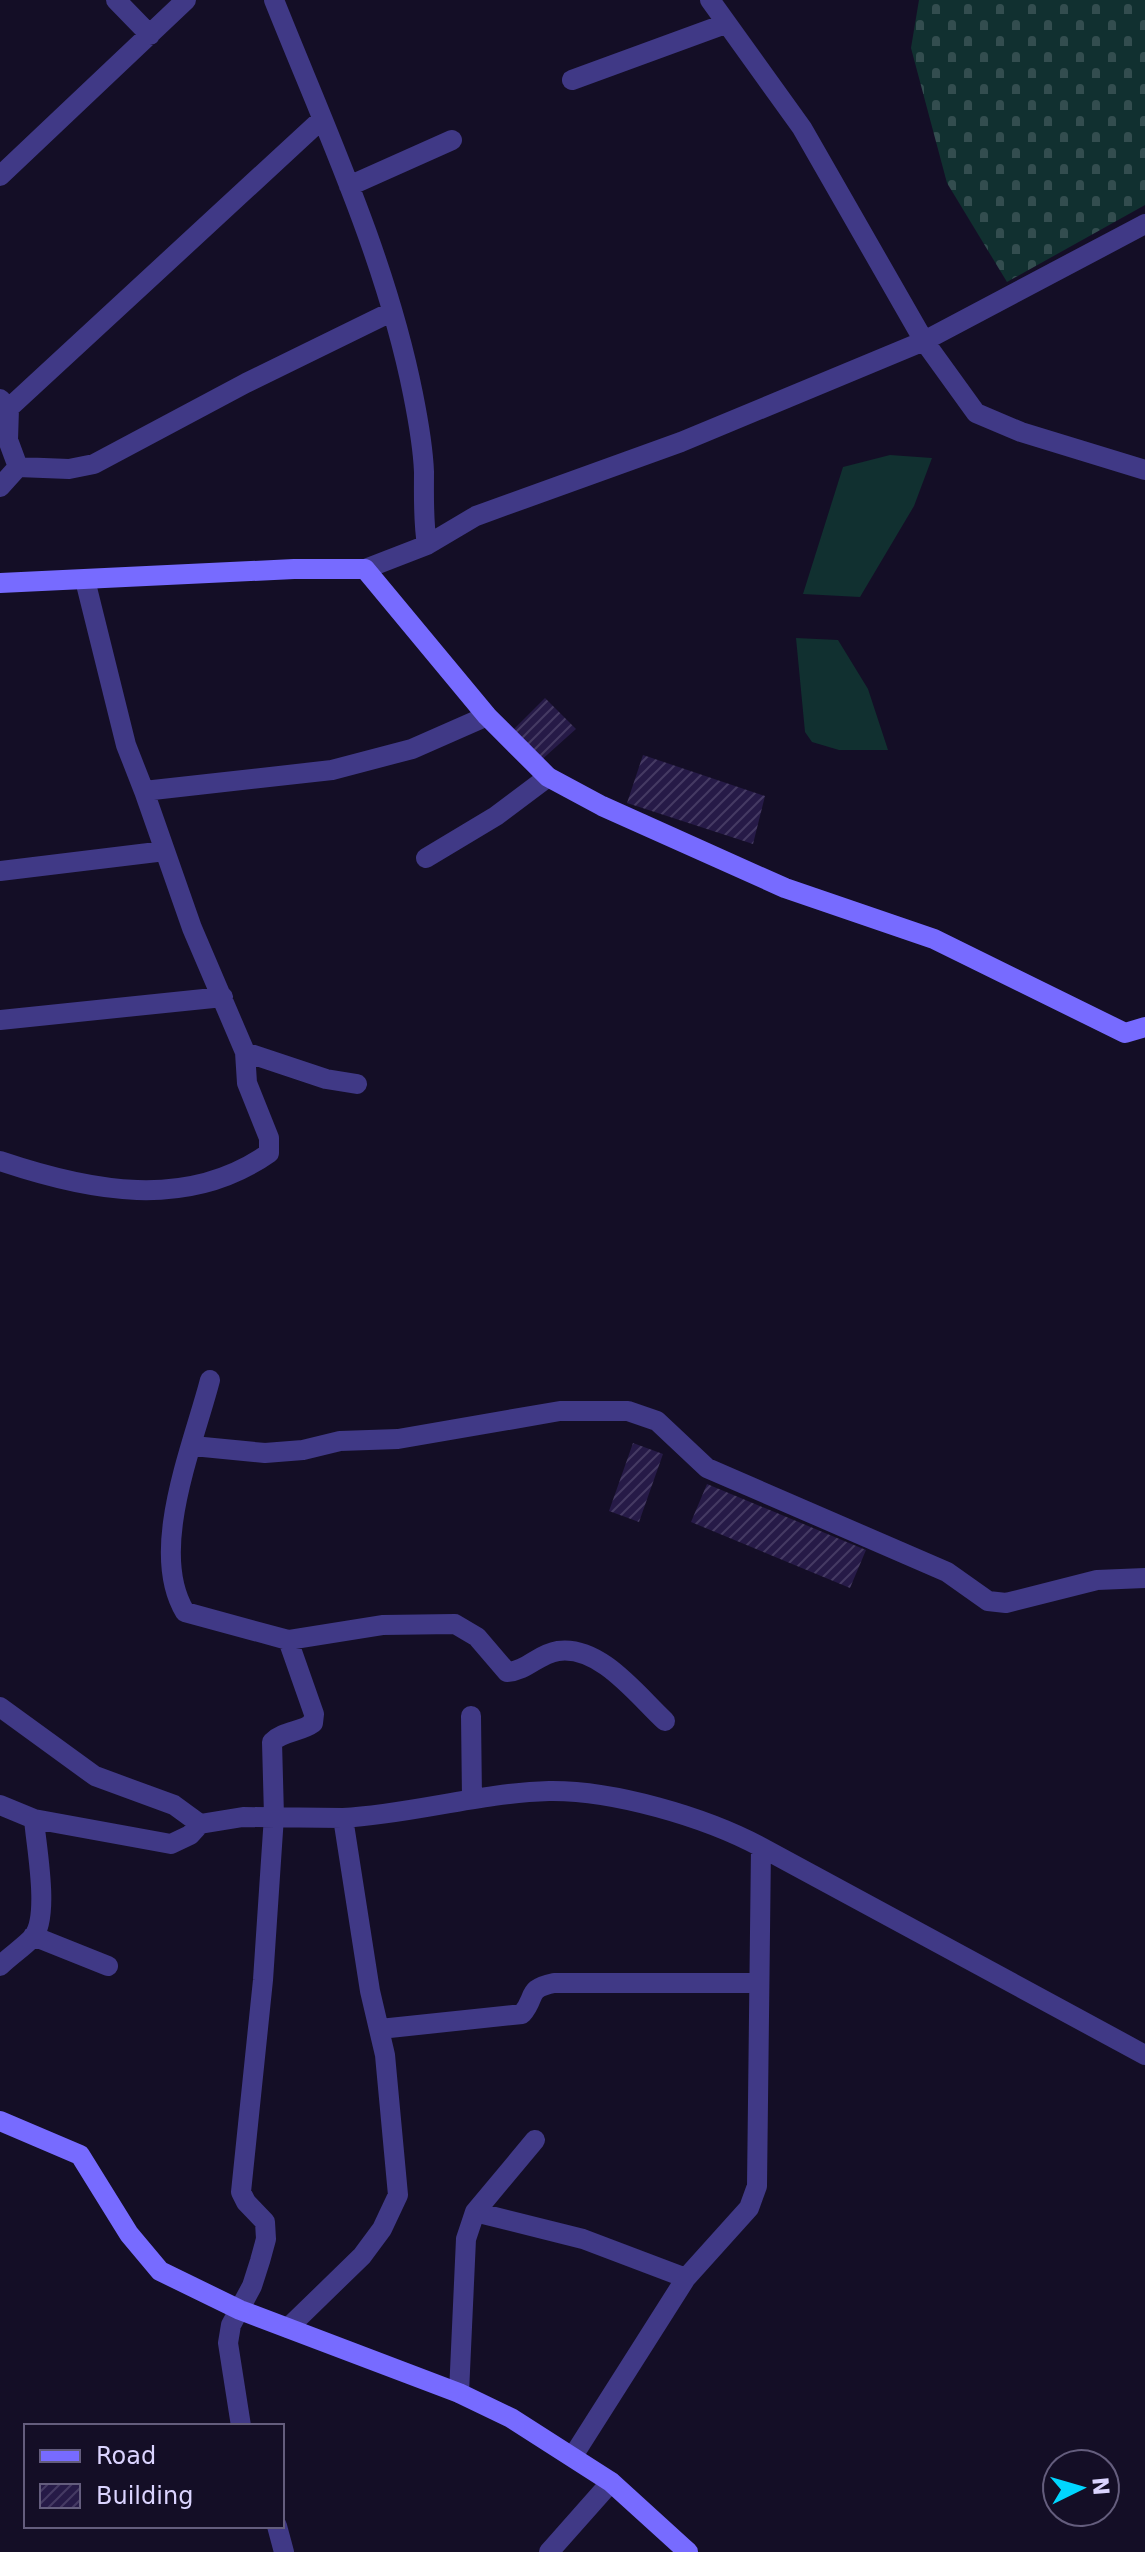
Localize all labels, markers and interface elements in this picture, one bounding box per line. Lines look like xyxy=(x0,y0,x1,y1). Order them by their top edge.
legend xyxy=(24,2424,284,2528)
text: Road xyxy=(96,2442,156,2470)
north arrow xyxy=(1041,2448,1121,2528)
text: N xyxy=(1087,2476,1114,2497)
text: Building xyxy=(96,2482,193,2510)

